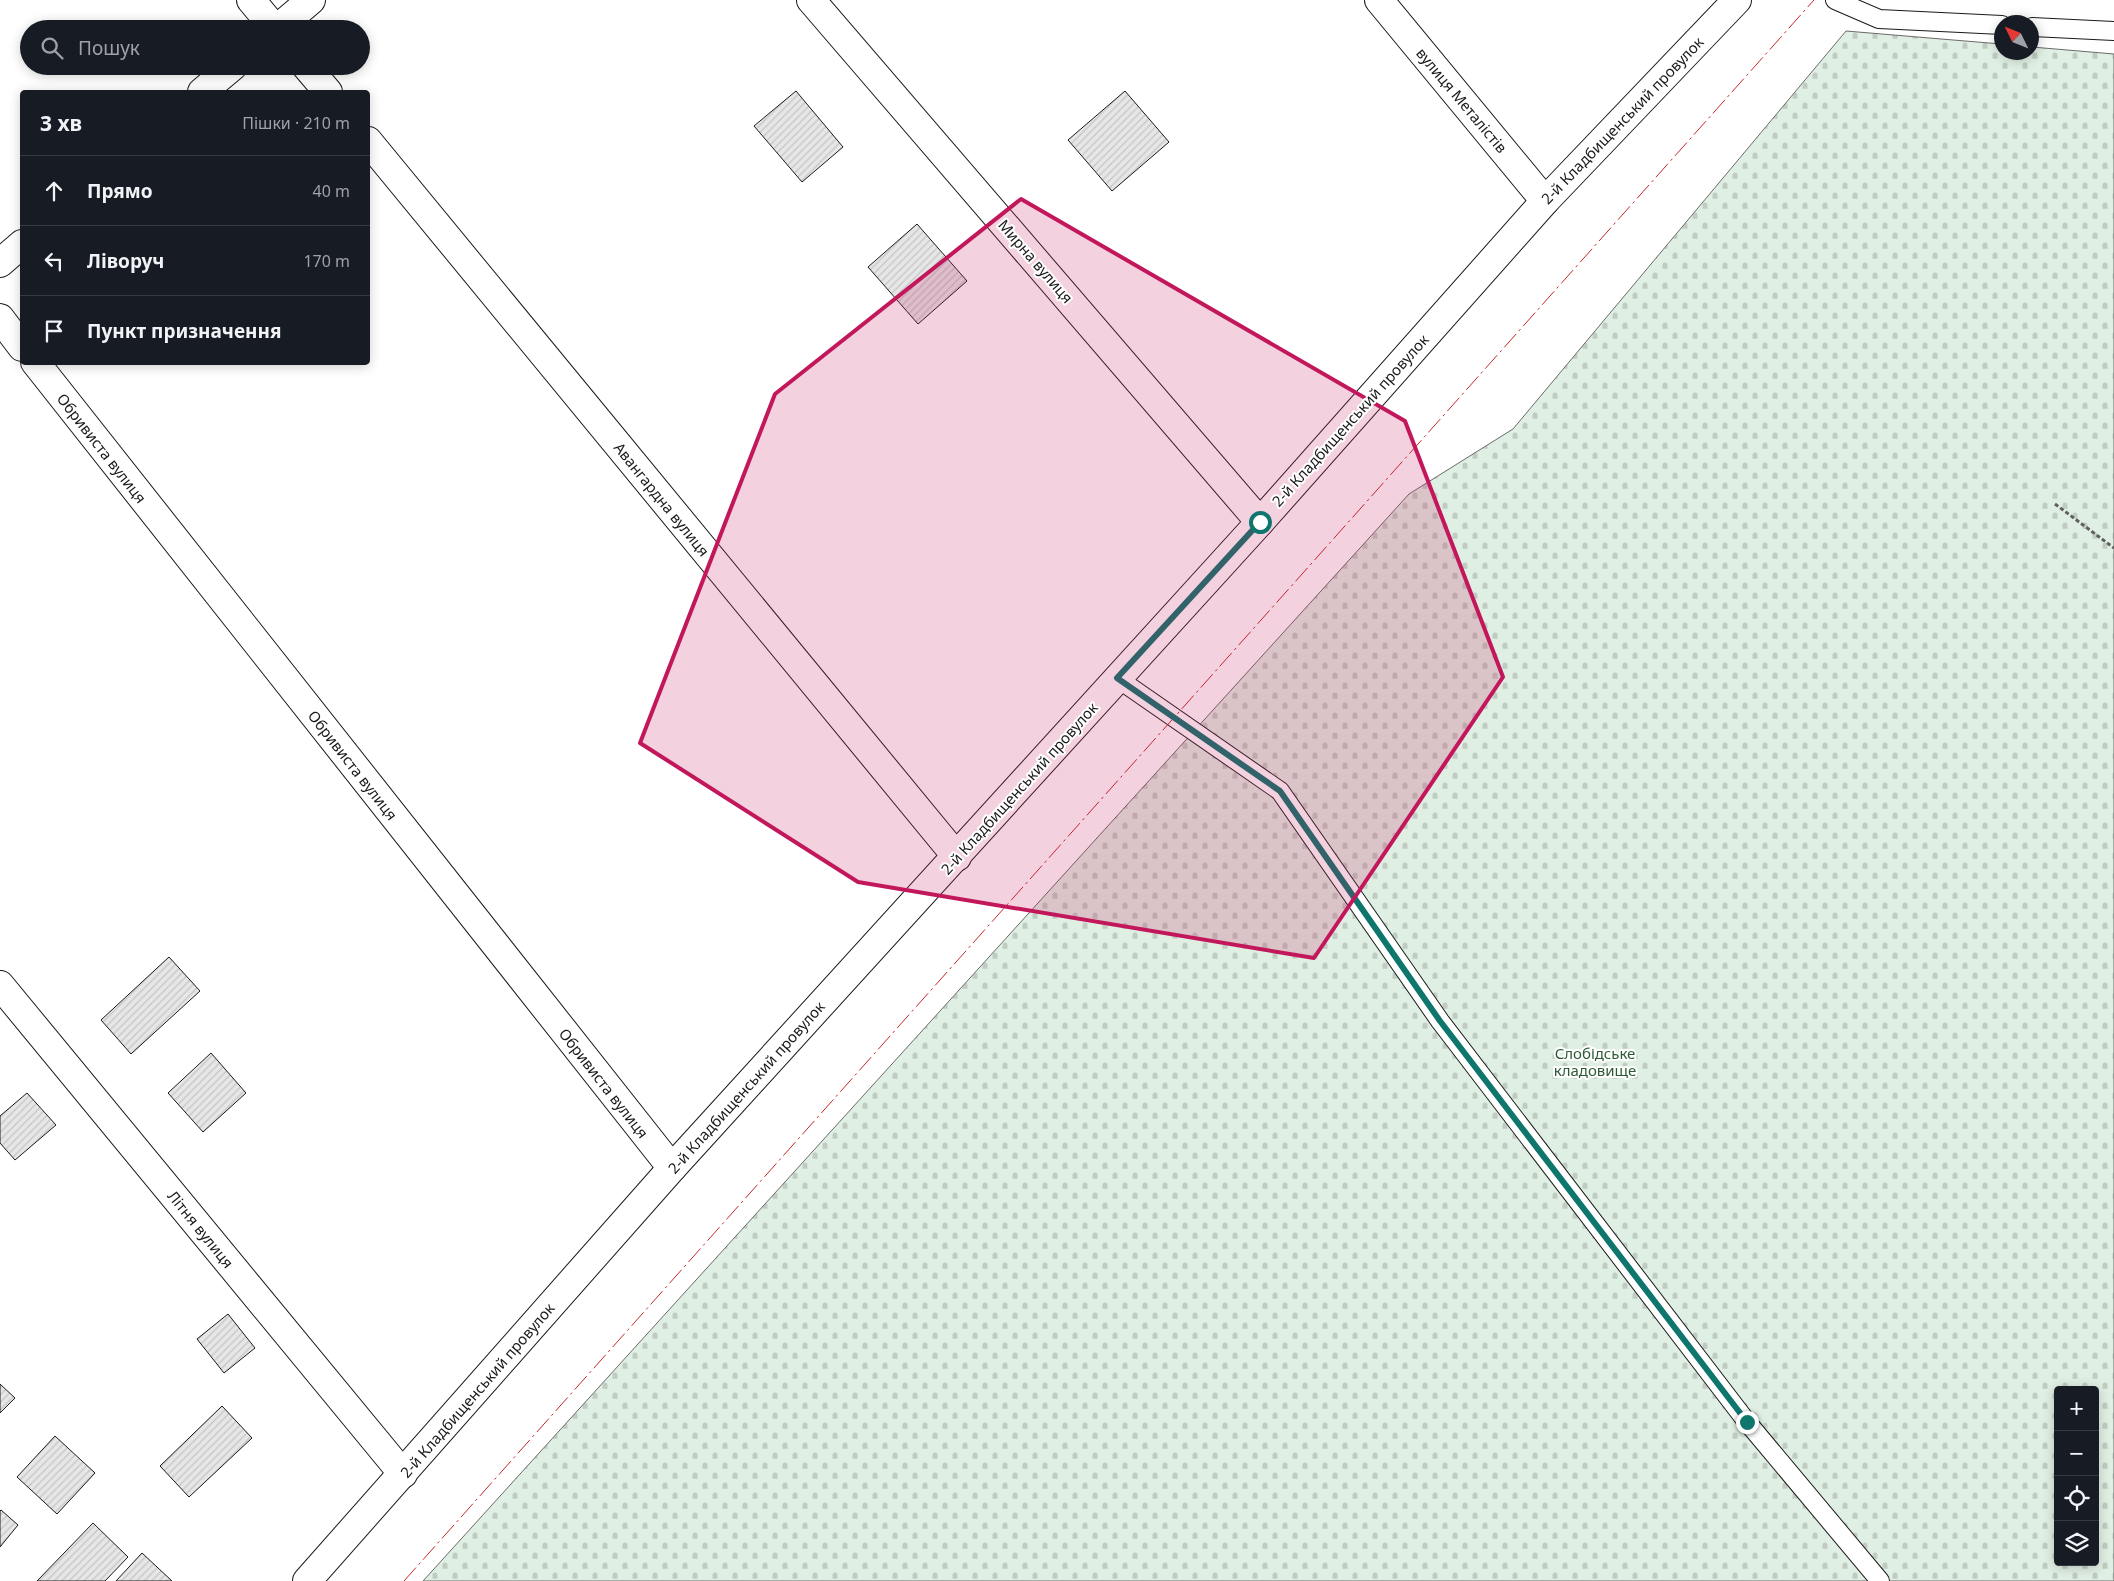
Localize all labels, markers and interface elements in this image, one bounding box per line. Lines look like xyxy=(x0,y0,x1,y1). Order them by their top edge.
north arrow xyxy=(1994,15,2039,60)
search box xyxy=(20,20,370,75)
street label: 2-й Кладбищенський провулок xyxy=(1536,32,1708,208)
icon: search xyxy=(38,34,66,62)
text: Пошук xyxy=(78,35,140,61)
street label: вулиця Металістів xyxy=(1412,43,1512,157)
text: 3 хв xyxy=(40,109,82,137)
text: Пішки · 210 m xyxy=(242,112,350,134)
icon: ahead xyxy=(40,177,68,205)
text: Прямо xyxy=(87,178,153,204)
text: 40 m xyxy=(313,180,350,202)
street label: Мирна вулиця xyxy=(994,215,1078,307)
icon: left xyxy=(40,247,68,275)
text: Ліворуч xyxy=(87,248,164,274)
text: 170 m xyxy=(303,250,350,272)
icon: arrive xyxy=(40,317,68,345)
text: Пункт призначення xyxy=(87,318,281,344)
street label: 2-й Кладбищенський провулок xyxy=(1267,329,1433,510)
street label: Обривиста вулиця xyxy=(53,389,151,507)
street label: Авангардна вулиця xyxy=(610,438,714,560)
route start xyxy=(1249,511,1272,534)
street label: 2-й Кладбищенський провулок xyxy=(936,697,1102,878)
street label: Обривиста вулиця xyxy=(304,706,402,824)
street label: 2-й Кладбищенський провулок xyxy=(663,996,829,1177)
street label: Обривиста вулиця xyxy=(555,1024,653,1142)
park label: Слобідське кладовище xyxy=(1554,1043,1636,1080)
street label: Літня вулиця xyxy=(164,1186,238,1272)
street label: 2-й Кладбищенський провулок xyxy=(395,1298,559,1482)
map controls xyxy=(2054,1386,2099,1566)
button: + xyxy=(2054,1386,2099,1431)
route end xyxy=(1736,1411,1759,1434)
button: − xyxy=(2054,1431,2099,1476)
button: locate xyxy=(2054,1476,2099,1521)
button: layers xyxy=(2054,1521,2099,1566)

